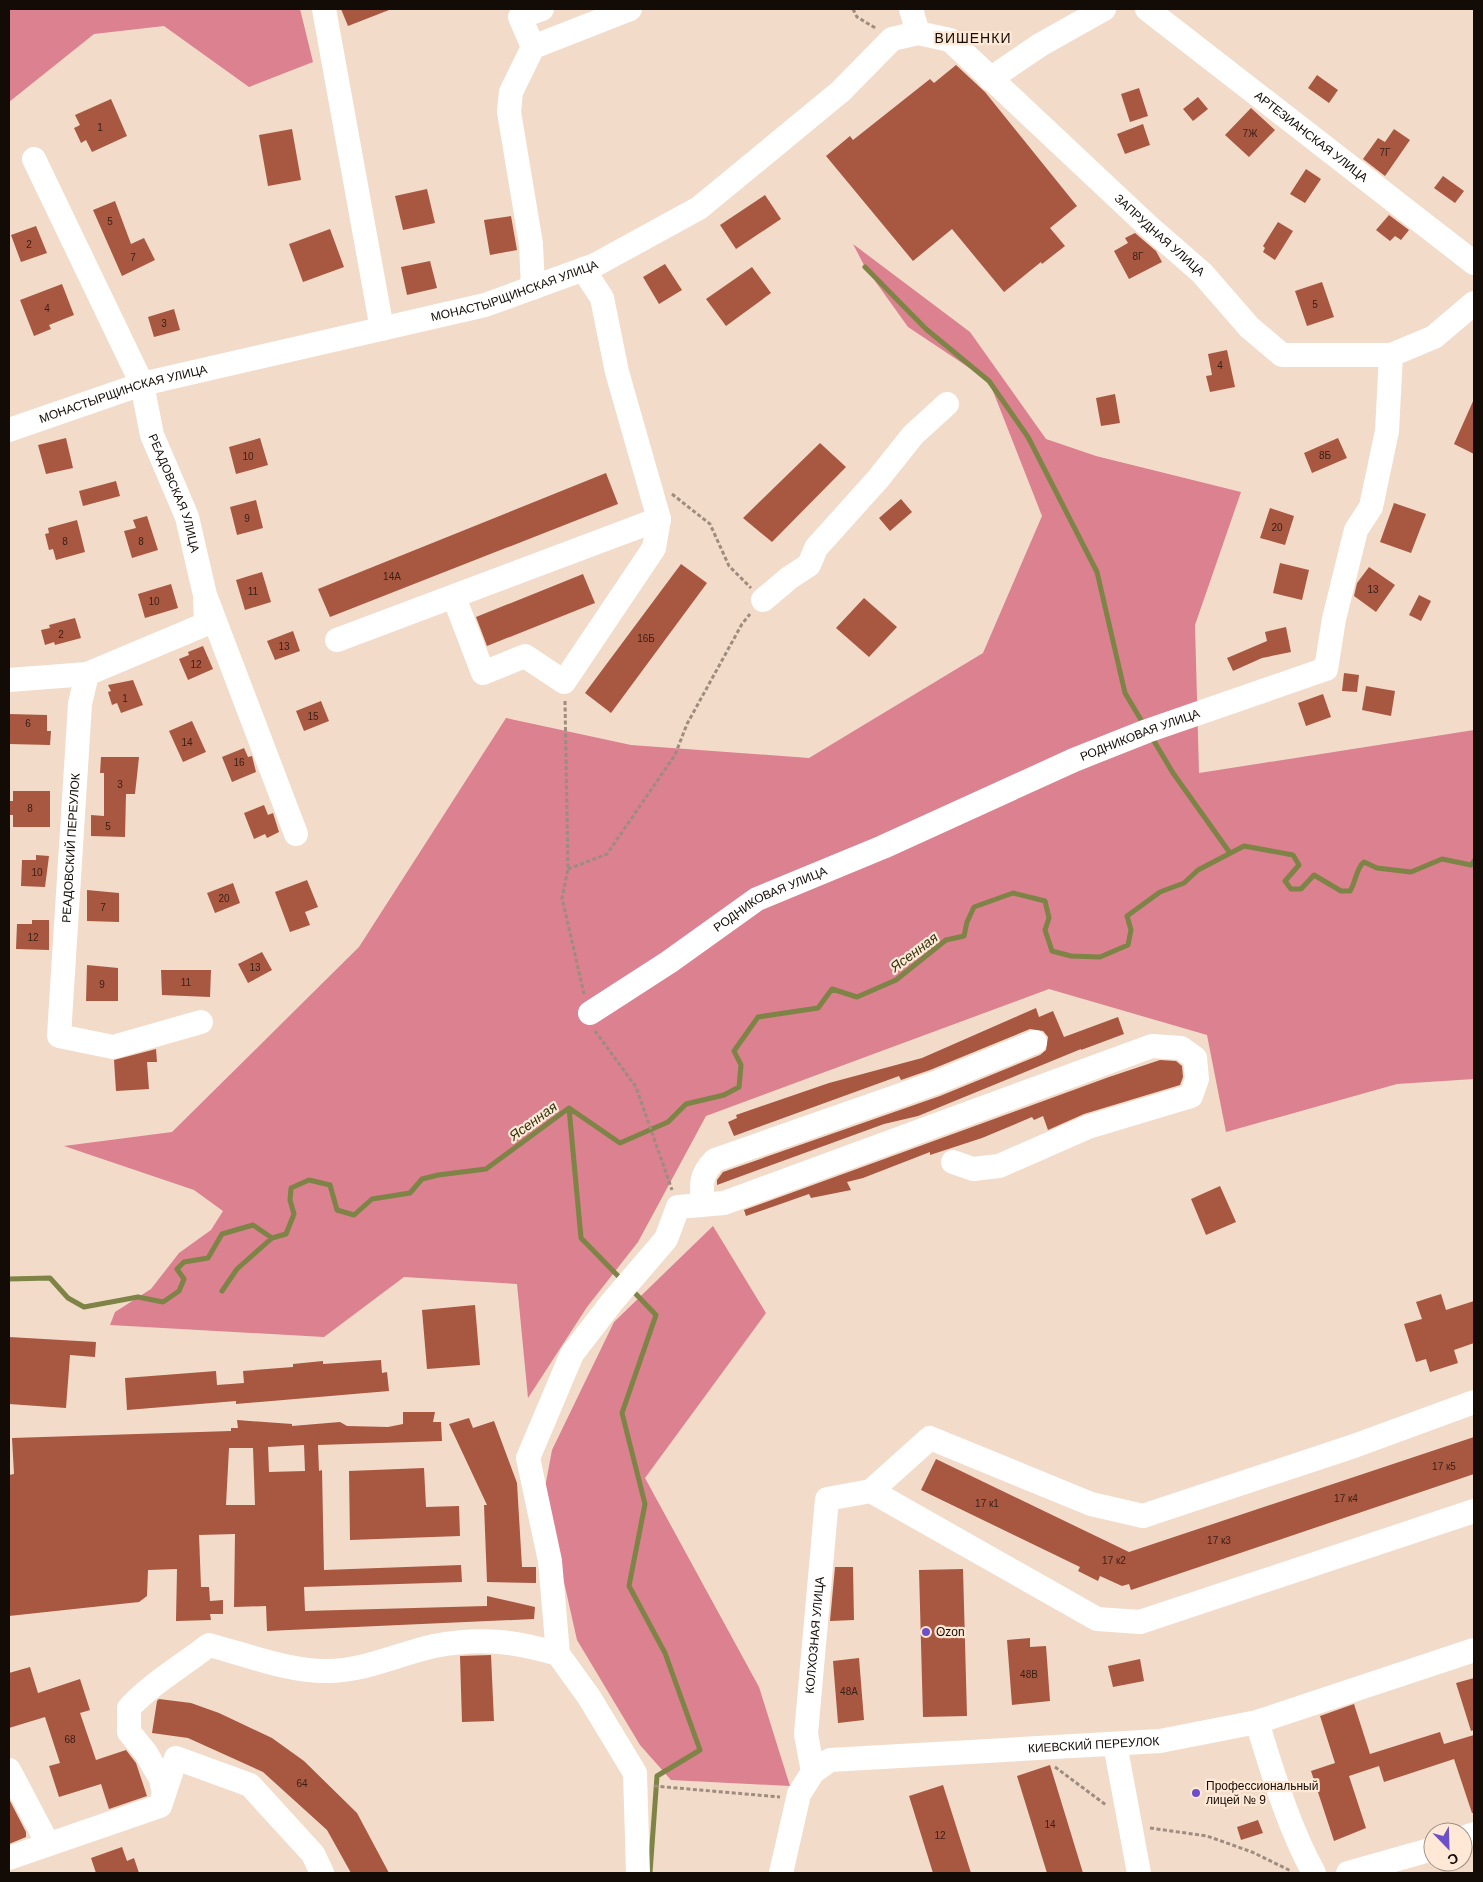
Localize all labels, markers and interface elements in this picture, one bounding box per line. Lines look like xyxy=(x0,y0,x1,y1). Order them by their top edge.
district label: ВИШЕНКИ xyxy=(935,30,1011,46)
street label: АРТЕЗИАНСКАЯ УЛИЦА xyxy=(1252,88,1371,185)
house number: 1 xyxy=(97,122,103,133)
house number: 7Ж xyxy=(1243,128,1258,139)
house number: 7Г xyxy=(1380,147,1391,158)
street label: ЗАПРУДНАЯ УЛИЦА xyxy=(1112,191,1207,279)
house number: 5 xyxy=(107,216,113,227)
house number: 2 xyxy=(26,239,32,250)
house number: 8Г xyxy=(1133,251,1144,262)
house number: 7 xyxy=(130,252,136,263)
street label: МОНАСТЫРЩИНСКАЯ УЛИЦА xyxy=(430,257,600,324)
house number: 5 xyxy=(1312,299,1318,310)
house number: 4 xyxy=(44,303,50,314)
house number: 3 xyxy=(161,318,167,329)
house number: 4 xyxy=(1217,360,1223,371)
street label: МОНАСТЫРЩИНСКАЯ УЛИЦА xyxy=(37,362,209,426)
street label: РЕАДОВСКАЯ УЛИЦА xyxy=(145,432,202,554)
house number: 8Б xyxy=(1319,450,1331,461)
house number: 10 xyxy=(242,451,254,462)
house number: 9 xyxy=(244,513,250,524)
house number: 20 xyxy=(1271,522,1283,533)
house number: 8 xyxy=(62,536,68,547)
house number: 8 xyxy=(138,536,144,547)
house number: 14А xyxy=(383,571,401,582)
house number: 13 xyxy=(1367,584,1379,595)
house number: 11 xyxy=(248,586,259,597)
house number: 10 xyxy=(148,596,160,607)
house number: 2 xyxy=(58,629,64,640)
house number: 16Б xyxy=(637,633,655,644)
house number: 13 xyxy=(278,641,290,652)
house number: 12 xyxy=(190,659,202,670)
house number: 1 xyxy=(122,693,128,704)
street label: РОДНИКОВАЯ УЛИЦА xyxy=(1078,706,1202,764)
house number: 15 xyxy=(307,711,319,722)
house number: 6 xyxy=(25,718,31,729)
house number: 14 xyxy=(181,737,193,748)
house number: 16 xyxy=(233,757,245,768)
street label: РЕАДОВСКИЙ ПЕРЕУЛОК xyxy=(59,773,83,923)
house number: 3 xyxy=(117,779,123,790)
house number: 8 xyxy=(27,803,33,814)
house number: 5 xyxy=(105,821,111,832)
street label: РОДНИКОВАЯ УЛИЦА xyxy=(711,864,829,935)
house number: 10 xyxy=(31,867,43,878)
house number: 20 xyxy=(218,893,230,904)
house number: 7 xyxy=(100,902,106,913)
water label: Ясенная xyxy=(886,929,941,976)
house number: 12 xyxy=(27,932,39,943)
house number: 13 xyxy=(249,962,261,973)
house number: 11 xyxy=(181,977,192,988)
house number: 9 xyxy=(99,979,105,990)
water label: Ясенная xyxy=(505,1098,560,1144)
house number: 17 к5 xyxy=(1432,1461,1456,1472)
house number: 17 к4 xyxy=(1334,1493,1358,1504)
house number: 17 к1 xyxy=(975,1498,999,1509)
house number: 17 к3 xyxy=(1207,1535,1231,1546)
house number: 17 к2 xyxy=(1102,1555,1126,1566)
street label: КОЛХОЗНАЯ УЛИЦА xyxy=(803,1576,827,1694)
place label: Ozon xyxy=(936,1625,965,1639)
marker: Ozon xyxy=(920,1626,932,1638)
house number: 48В xyxy=(1020,1669,1038,1680)
house number: 48А xyxy=(840,1686,858,1697)
house number: 68 xyxy=(64,1734,76,1745)
street label: КИЕВСКИЙ ПЕРЕУЛОК xyxy=(1028,1734,1160,1756)
house number: 64 xyxy=(296,1778,308,1789)
place label: Профессиональный лицей № 9 xyxy=(1206,1779,1318,1807)
marker: Профессиональный лицей № 9 xyxy=(1190,1787,1202,1799)
house number: 14 xyxy=(1044,1819,1056,1830)
north arrow xyxy=(1423,1822,1473,1872)
house number: 12 xyxy=(934,1830,946,1841)
text: С xyxy=(1445,1850,1461,1868)

